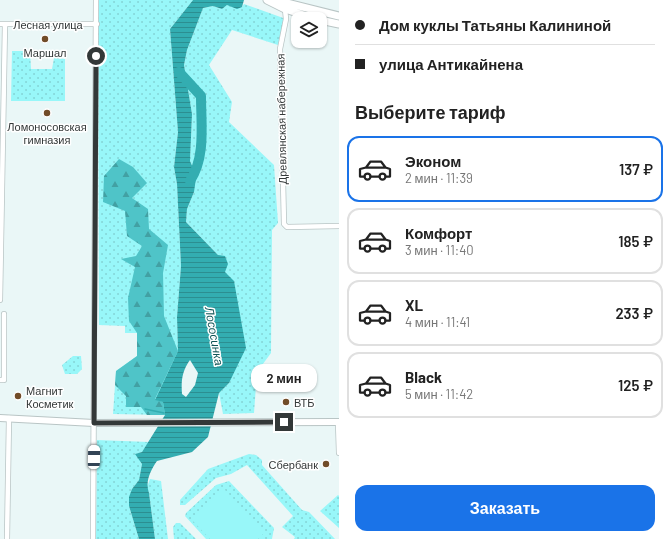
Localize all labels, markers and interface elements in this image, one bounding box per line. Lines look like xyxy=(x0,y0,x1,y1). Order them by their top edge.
map controls xyxy=(291,12,327,48)
button: layers xyxy=(291,12,327,48)
text: Дом куклы Татьяны Калининой xyxy=(379,16,611,34)
street label: Лесная улица xyxy=(13,18,84,31)
marker: Маршал xyxy=(40,34,50,44)
place label: Маршал xyxy=(24,46,66,59)
route start xyxy=(87,47,105,65)
street label: Древлянская набережная xyxy=(273,54,289,184)
text: улица Антикайнена xyxy=(379,55,523,73)
text: Выберите тариф xyxy=(355,101,506,123)
marker: Ломоносовская гимназия xyxy=(42,108,52,118)
place label: Ломоносовская гимназия xyxy=(7,120,87,146)
icon: car xyxy=(357,151,393,187)
text: Эконом xyxy=(405,152,461,170)
text: 137 ₽ xyxy=(619,160,653,178)
text: 2 мин · 11:39 xyxy=(405,170,473,186)
icon: car xyxy=(357,223,393,259)
text: Комфорт xyxy=(405,224,472,242)
text: 185 ₽ xyxy=(618,232,653,250)
text: 3 мин · 11:40 xyxy=(405,242,474,258)
icon: car xyxy=(357,295,393,331)
text: XL xyxy=(405,296,423,314)
text: 233 ₽ xyxy=(615,304,653,322)
water label: Лососинка xyxy=(203,305,227,367)
text: 4 мин · 11:41 xyxy=(405,314,470,330)
callout: 2 мин xyxy=(251,364,317,392)
icon: car xyxy=(357,367,393,403)
text: Black xyxy=(405,368,442,386)
text: 2 мин xyxy=(266,370,302,386)
text: 125 ₽ xyxy=(618,376,653,394)
place label: Магнит Косметик xyxy=(26,384,74,410)
text: 5 мин · 11:42 xyxy=(405,386,473,402)
marker: Магнит Косметик xyxy=(13,391,23,401)
place label: ВТБ xyxy=(294,396,315,409)
marker: ВТБ xyxy=(281,397,291,407)
route end xyxy=(275,413,293,431)
car xyxy=(88,445,100,469)
place label: Сбербанк xyxy=(269,458,318,471)
marker: Сбербанк xyxy=(321,459,331,469)
button: Заказать xyxy=(355,485,655,531)

